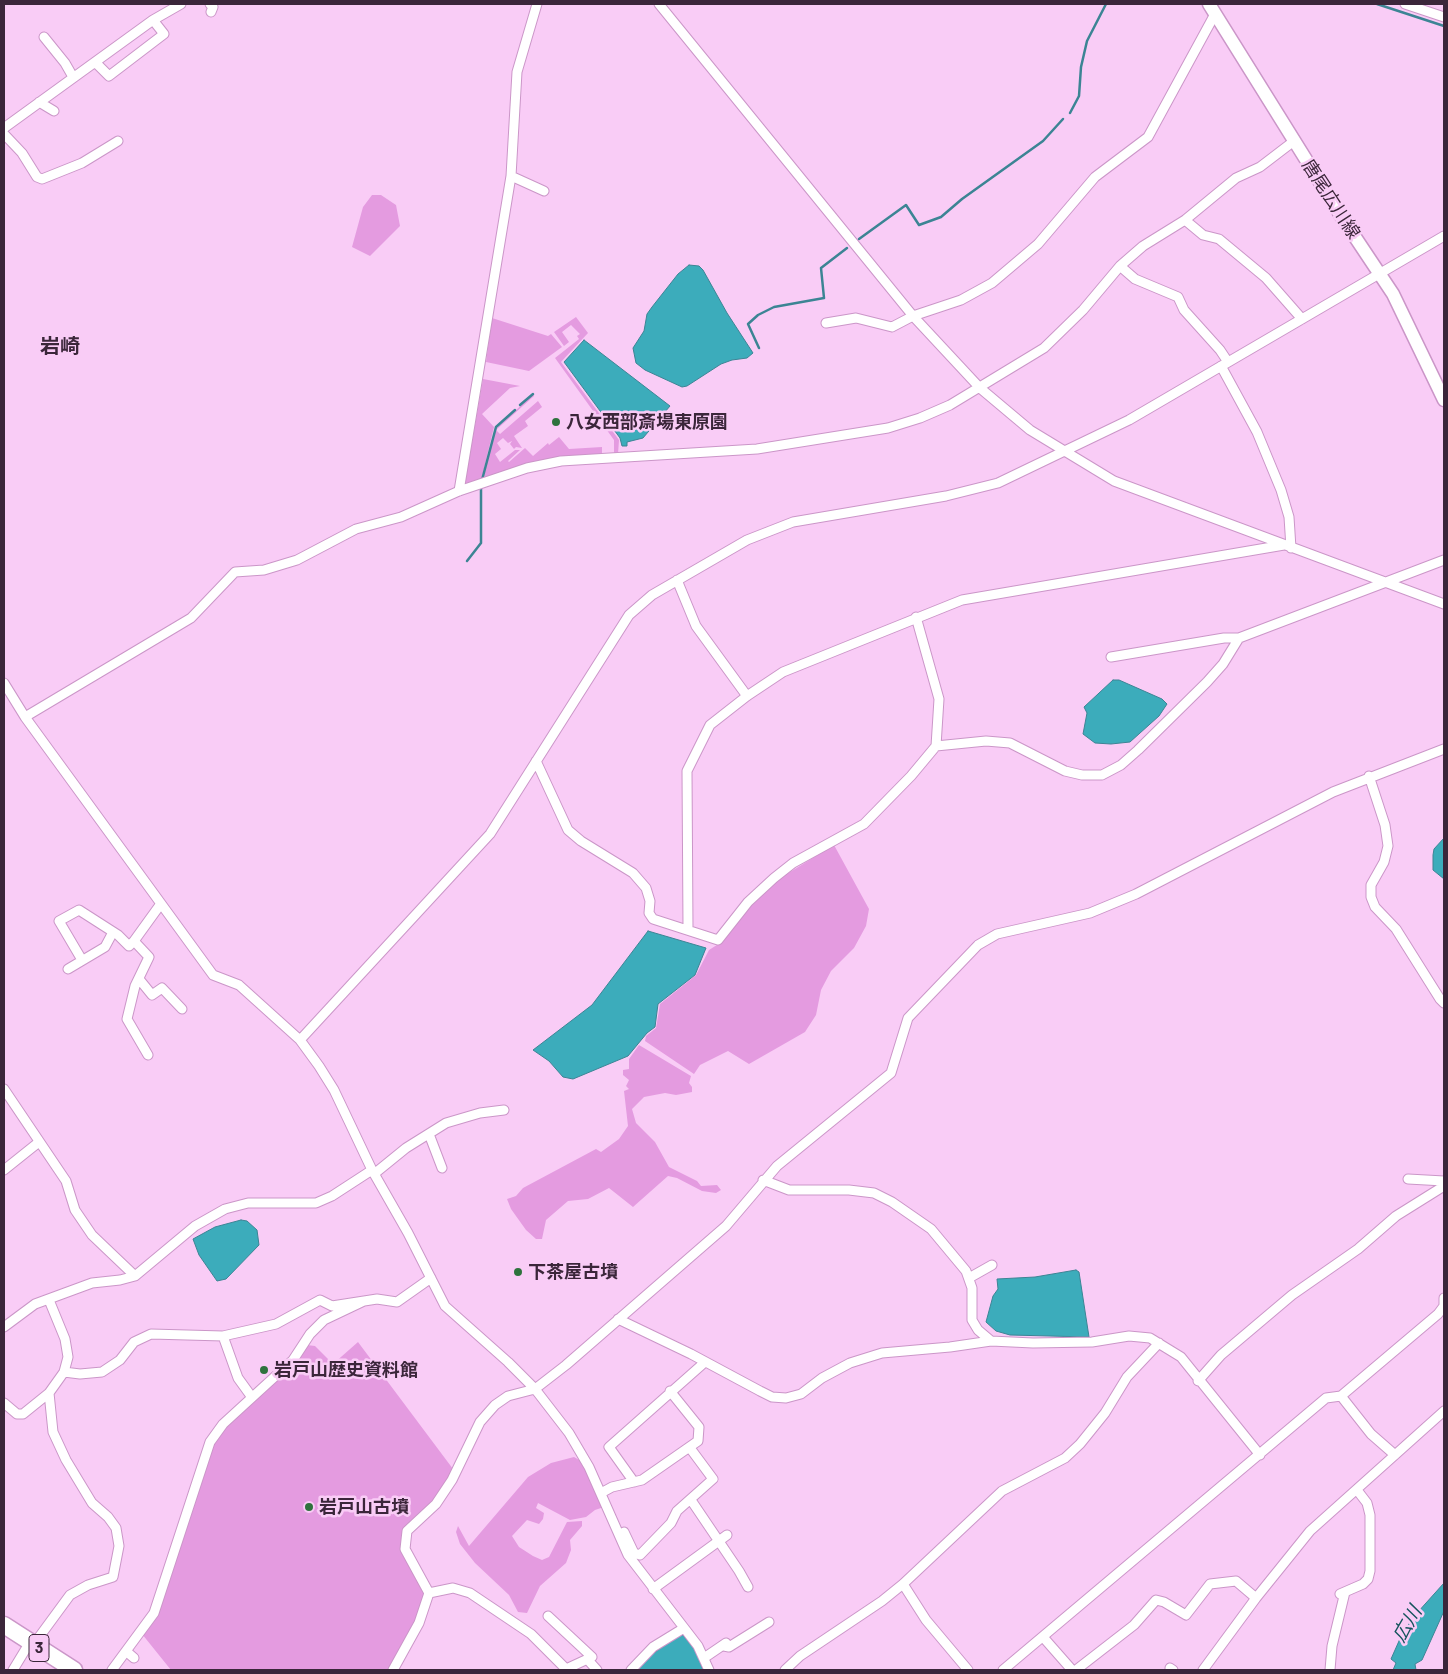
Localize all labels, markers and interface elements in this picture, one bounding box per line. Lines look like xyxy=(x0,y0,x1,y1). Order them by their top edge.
street label: 唐尾広川線 xyxy=(1297,155,1365,243)
district label: 岩崎 xyxy=(40,334,80,358)
place label: 八女西部斎場東原園 xyxy=(566,411,728,433)
marker: 八女西部斎場東原園 xyxy=(550,416,562,428)
place label: 下茶屋古墳 xyxy=(528,1261,618,1283)
marker: 下茶屋古墳 xyxy=(512,1266,524,1278)
place label: 岩戸山歴史資料館 xyxy=(274,1359,418,1381)
marker: 岩戸山歴史資料館 xyxy=(258,1364,270,1376)
place label: 岩戸山古墳 xyxy=(319,1496,409,1518)
marker: 岩戸山古墳 xyxy=(303,1501,315,1513)
water label: 広川 xyxy=(1388,1602,1426,1646)
road number: 3 xyxy=(29,1635,49,1662)

